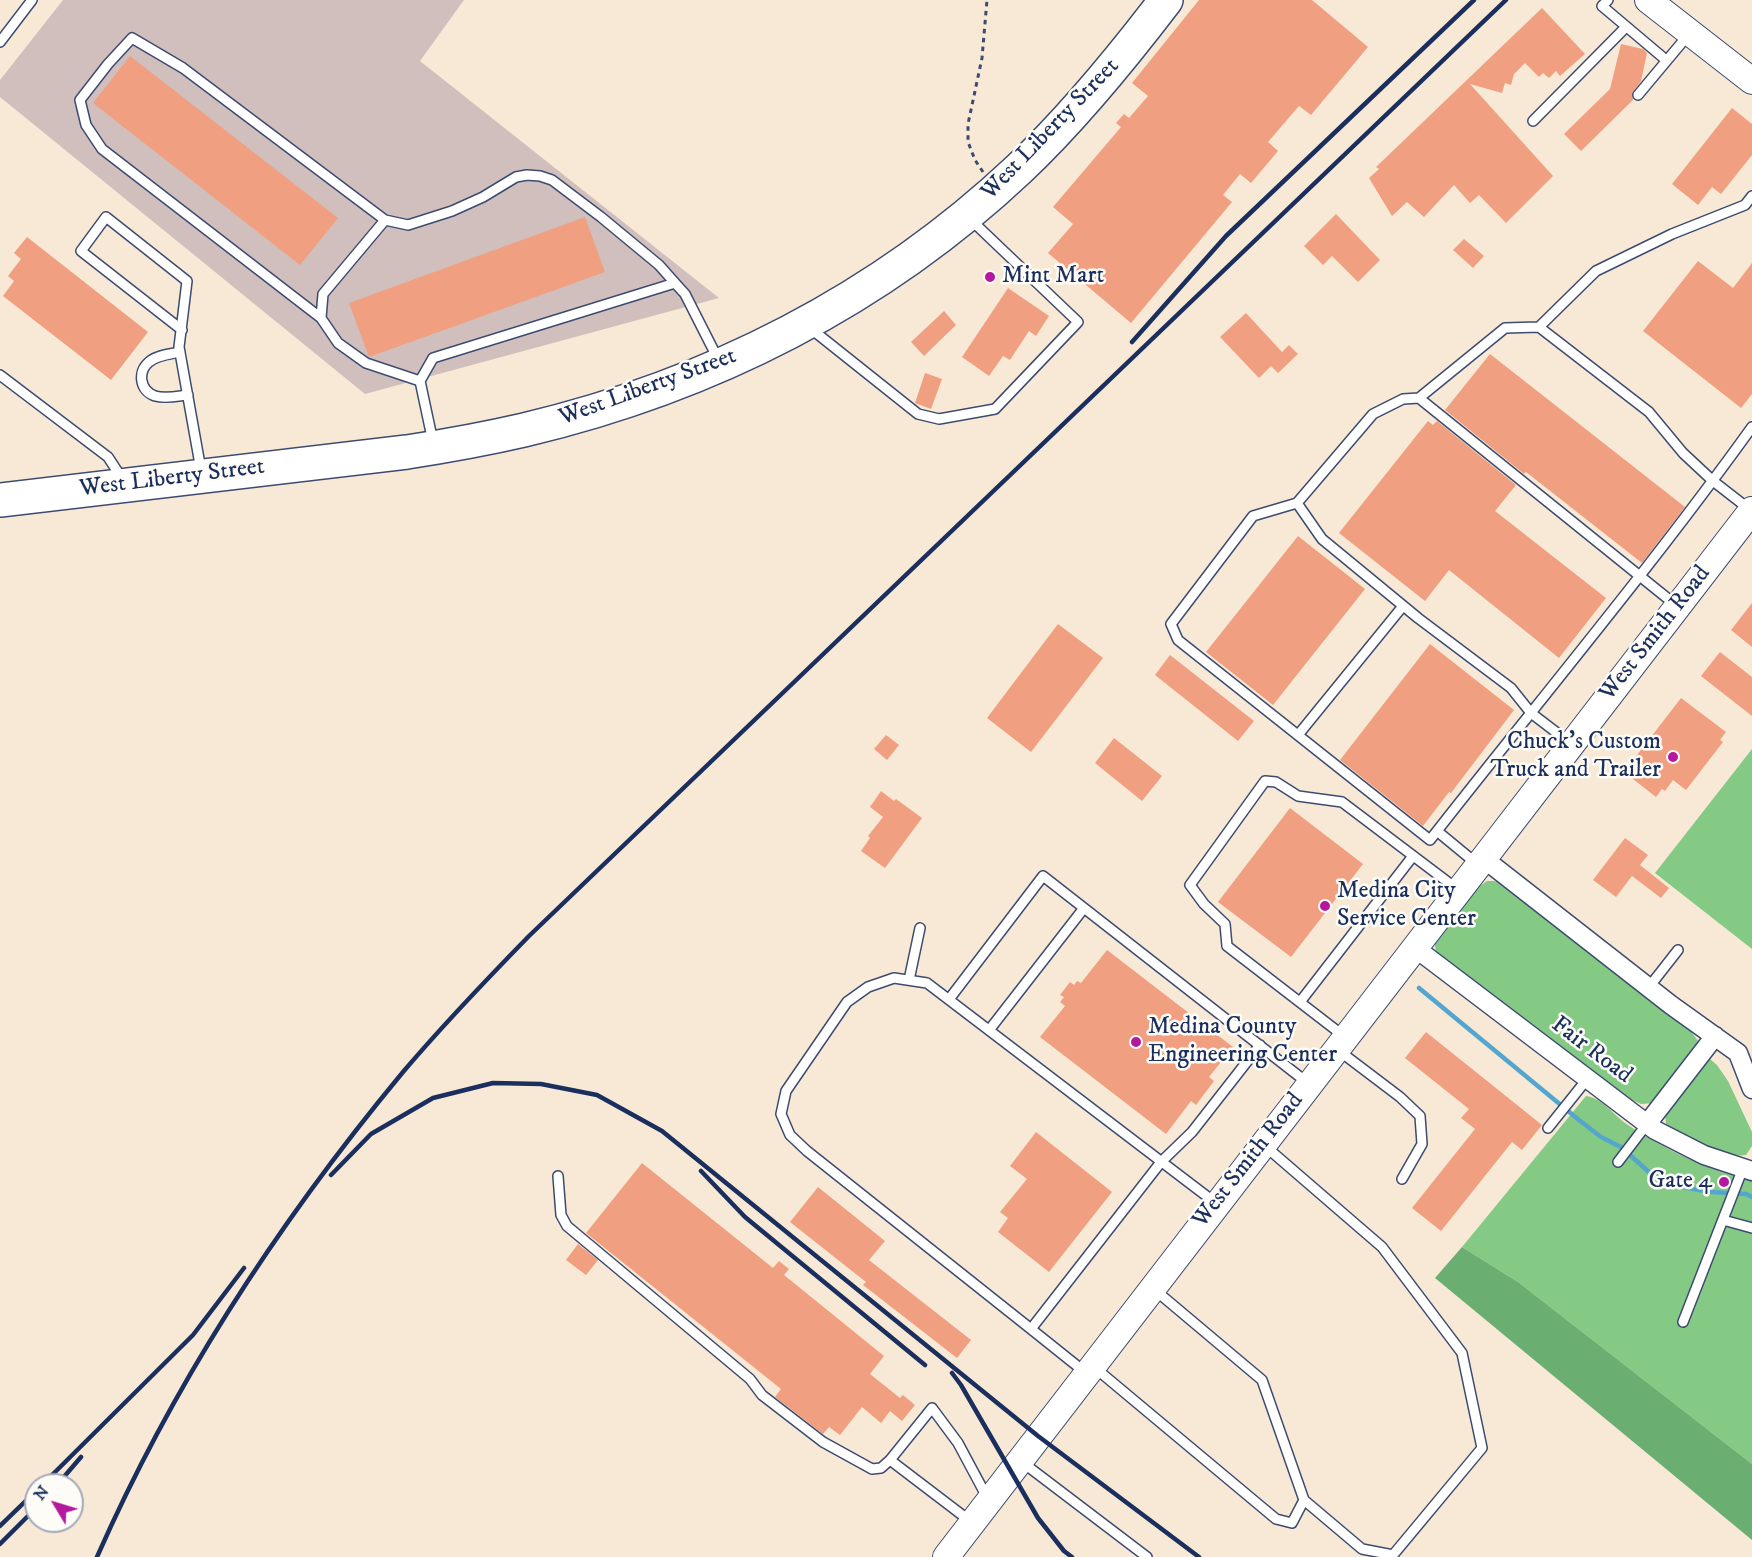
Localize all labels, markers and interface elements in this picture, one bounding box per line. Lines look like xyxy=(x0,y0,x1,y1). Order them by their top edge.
street label: West Liberty Street xyxy=(976,53,1126,207)
place label: Mint Mart xyxy=(1002,263,1104,291)
marker: Mint Mart xyxy=(983,270,997,284)
street label: West Liberty Street xyxy=(556,343,740,433)
street label: West Liberty Street xyxy=(78,453,266,505)
street label: West Smith Road xyxy=(1594,561,1718,707)
place label: Chuck's Custom Truck and Trailer xyxy=(1491,729,1661,785)
marker: Chuck's Custom Truck and Trailer xyxy=(1666,750,1680,764)
place label: Medina City Service Center xyxy=(1337,878,1476,934)
marker: Medina City Service Center xyxy=(1318,899,1332,913)
street label: Fair Road xyxy=(1545,1011,1637,1091)
place label: Medina County Engineering Center xyxy=(1148,1014,1337,1070)
marker: Medina County Engineering Center xyxy=(1129,1035,1143,1049)
street label: West Smith Road xyxy=(1187,1088,1311,1234)
place label: Gate 4 xyxy=(1648,1168,1712,1196)
marker: Gate 4 xyxy=(1717,1175,1731,1189)
north arrow xyxy=(24,1473,84,1533)
text: N xyxy=(29,1482,53,1504)

